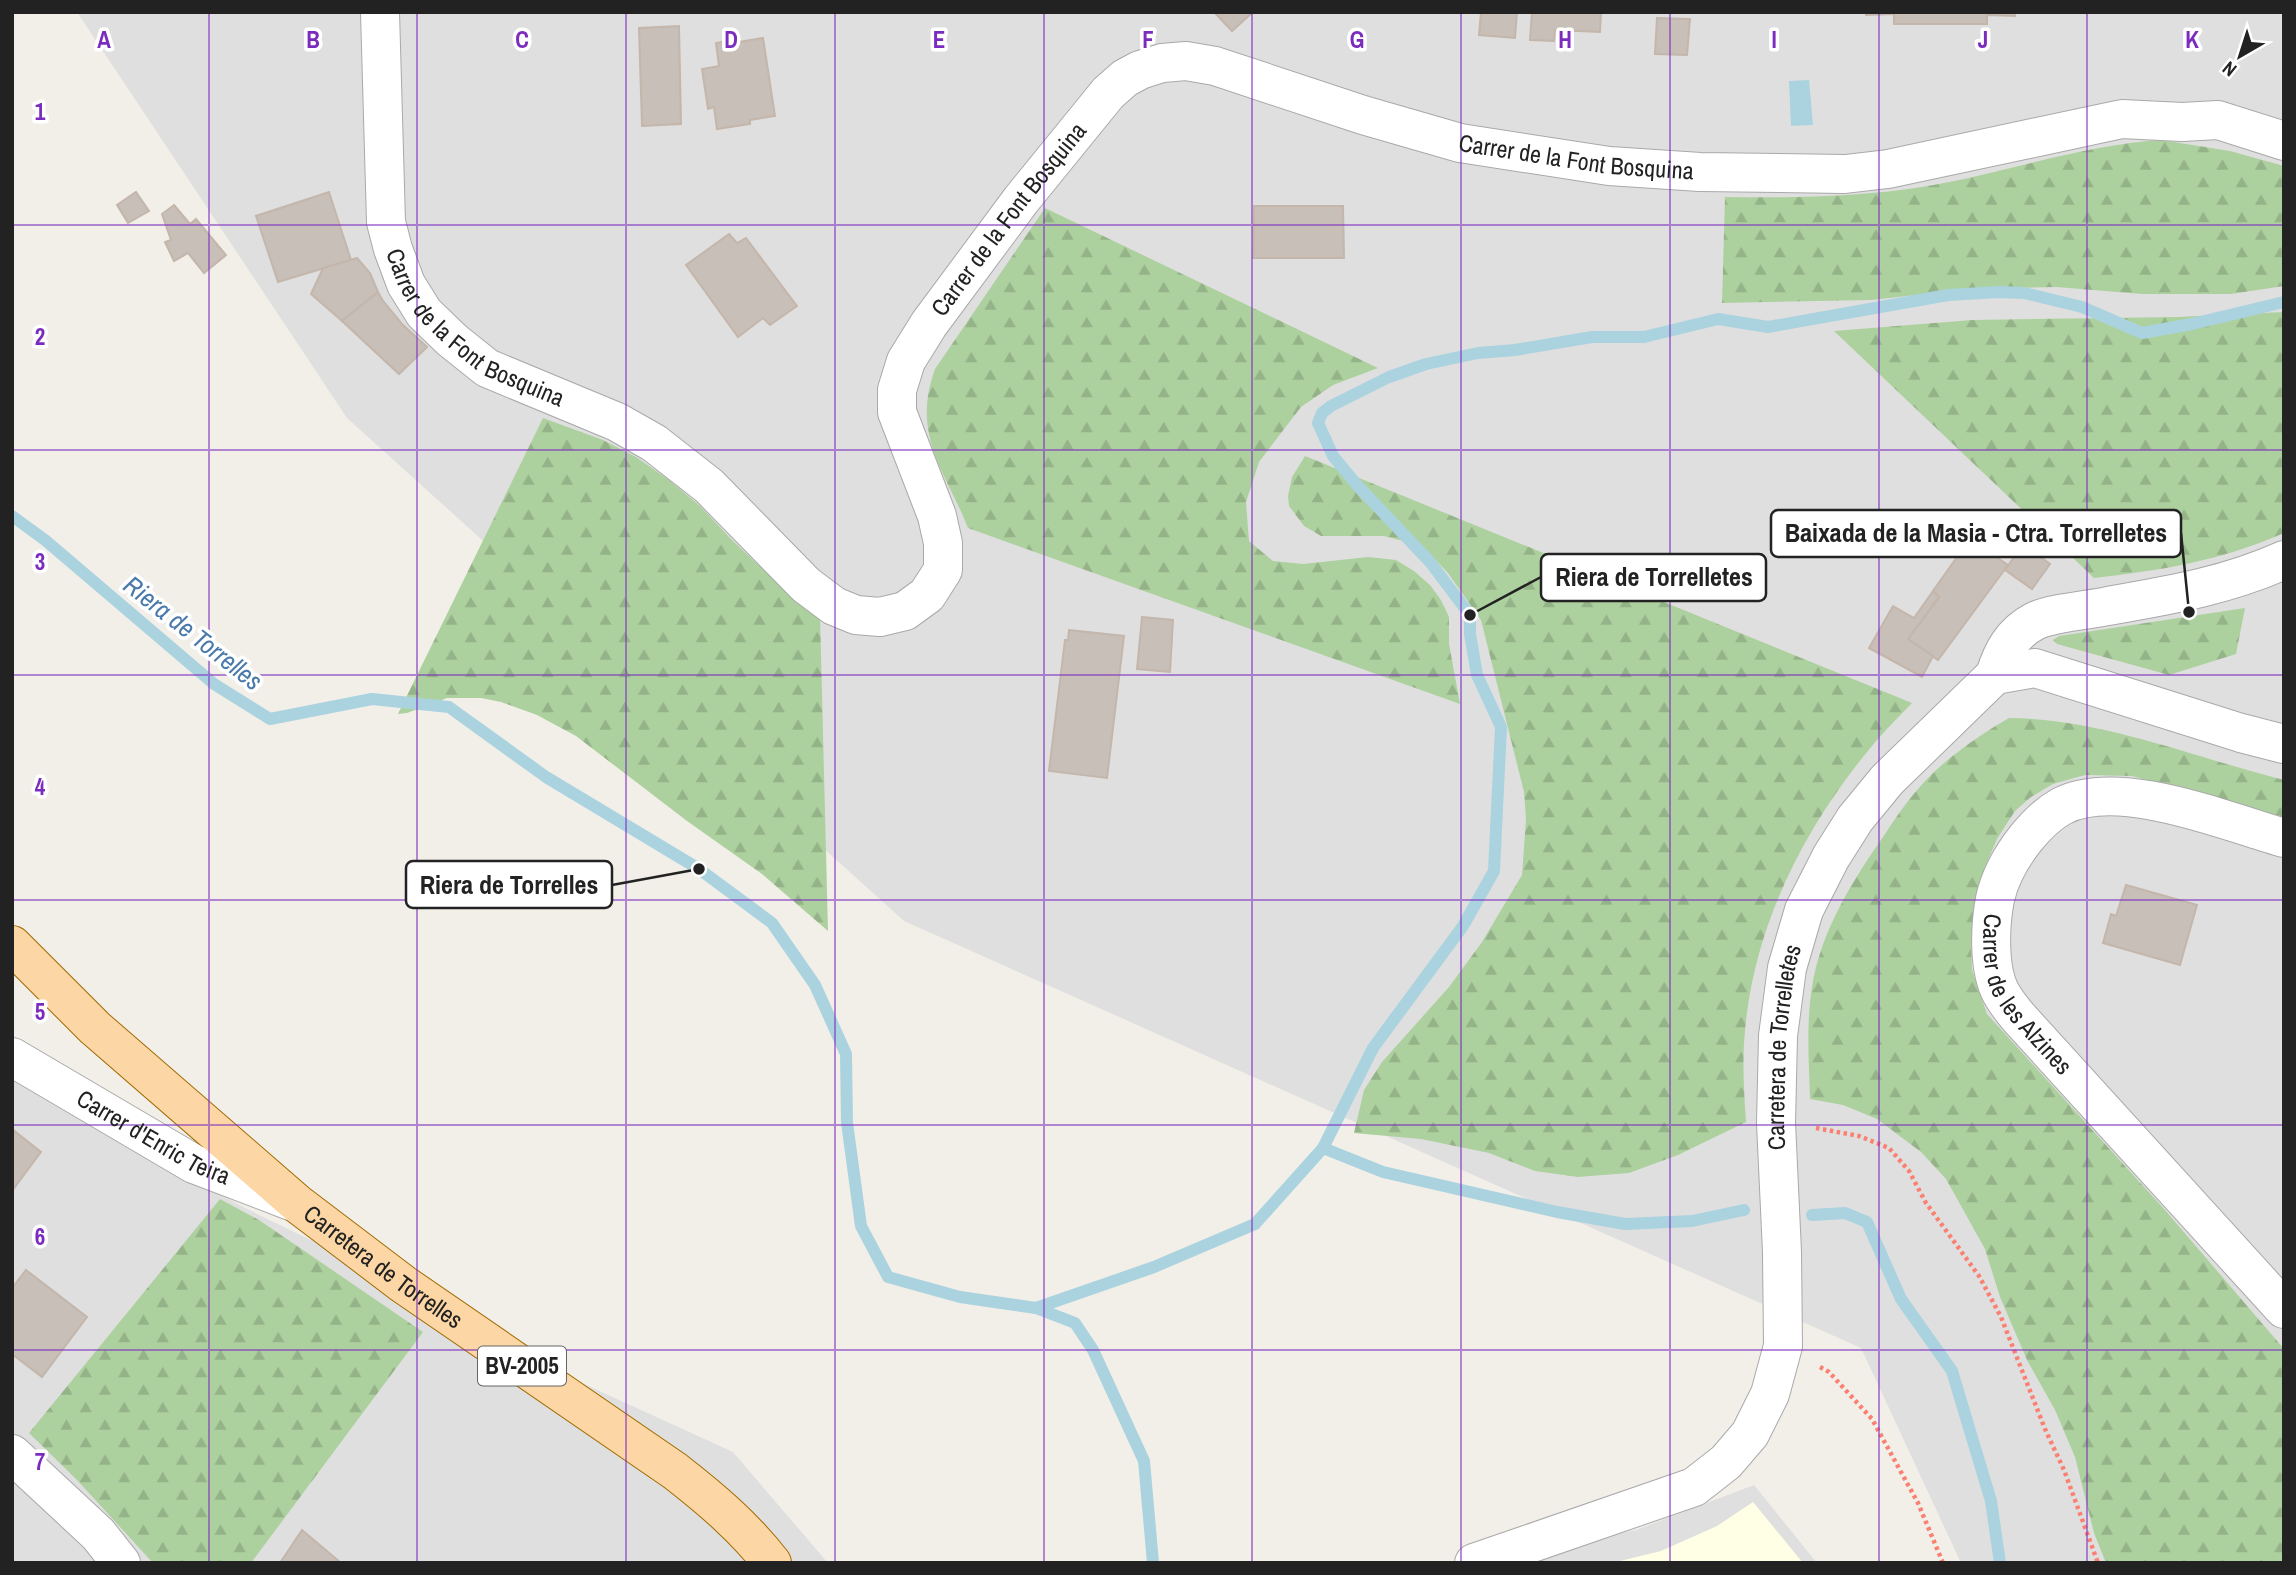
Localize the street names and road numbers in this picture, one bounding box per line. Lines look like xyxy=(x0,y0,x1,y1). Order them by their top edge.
street label: Carrer de la Font Bosquina xyxy=(923,115,1093,322)
street label: Carrer de la Font Bosquina xyxy=(1457,126,1695,187)
street label: Carrer de la Font Bosquina xyxy=(379,244,569,413)
street label: Carrer de les Alzines xyxy=(1976,913,2080,1081)
street label: Carretera de Torrelletes xyxy=(1759,940,1808,1151)
street label: Carrer d'Enric Teira xyxy=(71,1082,235,1191)
street label: Carretera de Torrelles xyxy=(297,1197,470,1335)
road number: BV-2005 xyxy=(478,1346,566,1386)

